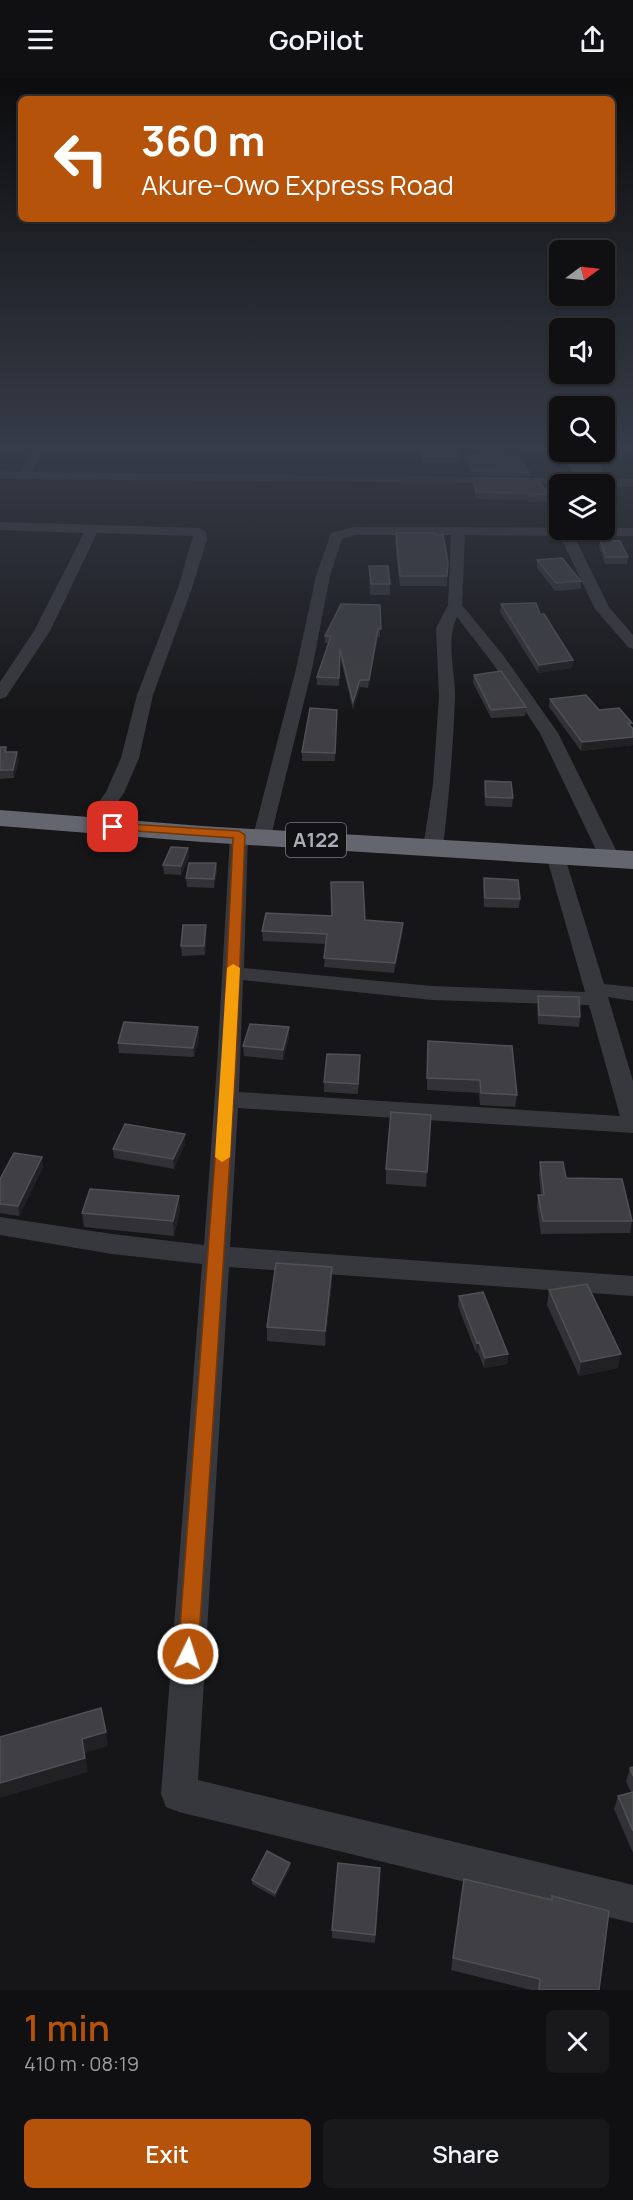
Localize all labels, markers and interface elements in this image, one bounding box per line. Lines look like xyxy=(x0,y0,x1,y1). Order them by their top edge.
text: GoPilot xyxy=(269,21,364,58)
icon: menu xyxy=(24,23,57,56)
icon: share xyxy=(576,23,609,56)
text: 360 m xyxy=(141,111,265,169)
icon: left xyxy=(42,120,120,198)
text: Akure-Owo Express Road xyxy=(141,166,454,203)
north arrow xyxy=(549,240,615,306)
map controls xyxy=(549,240,615,540)
button: sound xyxy=(549,318,615,384)
button: search xyxy=(549,396,615,462)
button: layers xyxy=(549,474,615,540)
pin xyxy=(87,801,138,852)
icon: arrive xyxy=(96,810,129,843)
road number: A122 xyxy=(286,823,346,857)
position arrow xyxy=(156,1622,220,1686)
text: 1 min xyxy=(24,2003,110,2052)
button: close xyxy=(546,2010,609,2073)
text: 410 m · 08:19 xyxy=(24,2050,139,2077)
button: Exit xyxy=(24,2119,311,2188)
button: Share xyxy=(323,2119,609,2188)

